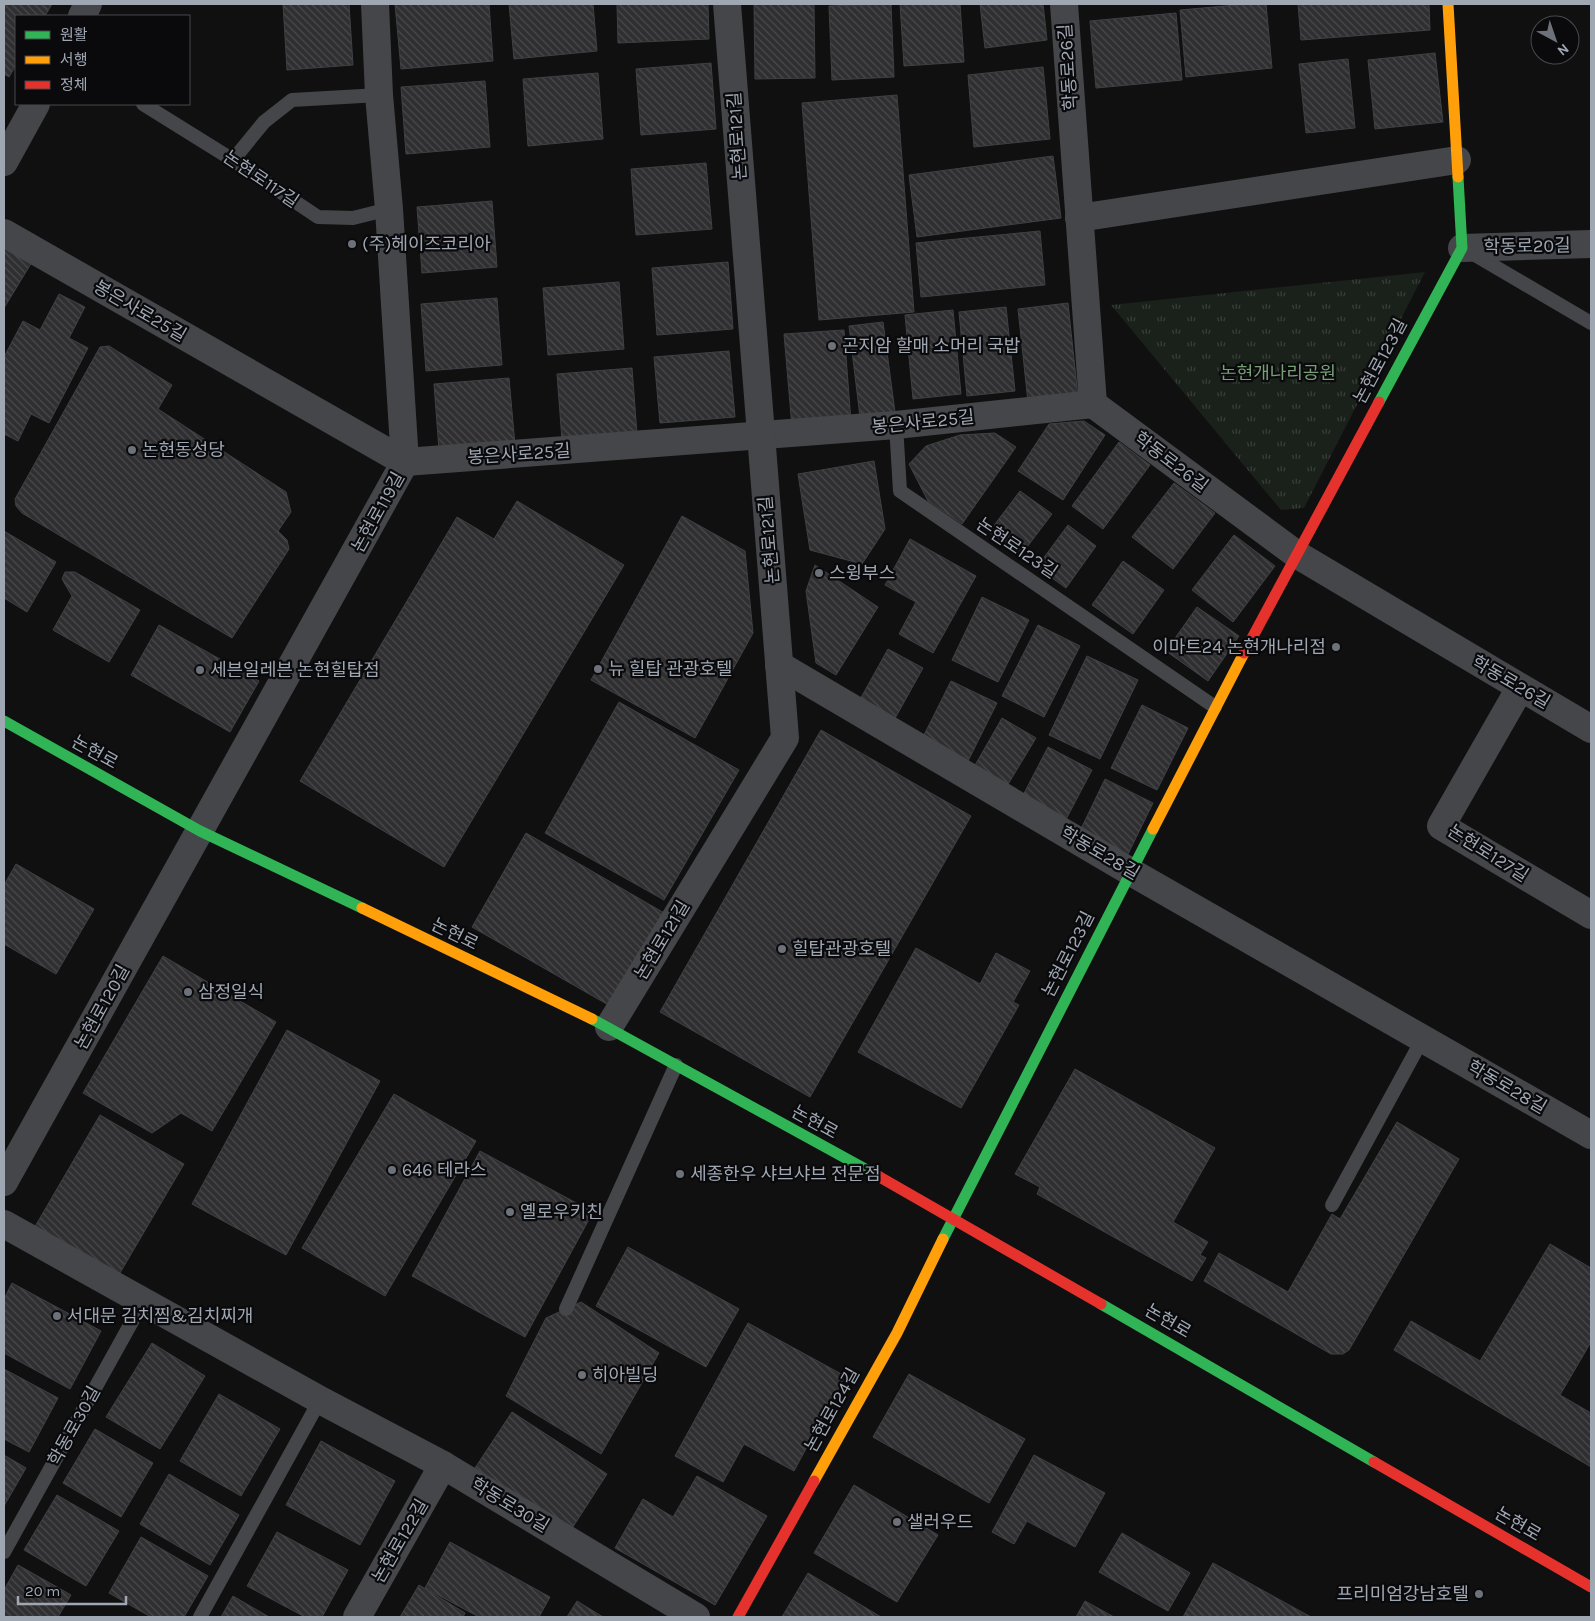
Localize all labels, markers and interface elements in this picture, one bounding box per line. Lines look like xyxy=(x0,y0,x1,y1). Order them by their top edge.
legend xyxy=(15,15,190,105)
north arrow xyxy=(1530,15,1580,65)
street label: 학동로26길 xyxy=(1054,23,1082,111)
text: 원활 xyxy=(60,26,88,44)
text: N xyxy=(1554,40,1572,59)
text: 서행 xyxy=(60,51,88,69)
text: 정체 xyxy=(60,76,88,94)
street label: 논현로121길 xyxy=(723,91,751,181)
street label: 논현로117길 xyxy=(219,146,303,212)
place label: (주)헤이즈코리아 xyxy=(362,233,491,255)
street label: 학동로20길 xyxy=(1483,234,1571,258)
marker: (주)헤이즈코리아 xyxy=(346,238,358,250)
street label: 봉은사로25길 xyxy=(90,276,190,346)
street label: 논현로123길 xyxy=(1348,315,1412,407)
place label: 곤지암 할매 소머리 국밥 xyxy=(842,335,1020,357)
marker: 곤지암 할매 소머리 국밥 xyxy=(826,340,838,352)
park label: 논현개나리공원 xyxy=(1220,362,1336,384)
street label: 봉은사로25길 xyxy=(870,406,976,438)
street label: 학동로26길 xyxy=(1130,427,1212,497)
place label: 논현동성당 xyxy=(142,439,225,461)
street label: 봉은사로25길 xyxy=(467,439,571,469)
marker: 논현동성당 xyxy=(126,444,138,456)
street label: 논현로119길 xyxy=(347,468,409,556)
street label: 논현로121길 xyxy=(754,495,784,585)
street label: 논현로123길 xyxy=(972,513,1062,583)
place label: 스윙부스 xyxy=(829,562,895,584)
marker: 스윙부스 xyxy=(813,567,825,579)
place label: 이마트24 논현개나리점 xyxy=(1152,636,1326,658)
marker: 이마트24 논현개나리점 xyxy=(1330,641,1342,653)
street label: 학동로26길 xyxy=(1468,651,1554,713)
place label: 뉴 힐탑 관광호텔 xyxy=(608,658,732,680)
place label: 세븐일레븐 논현힐탑점 xyxy=(210,659,380,681)
marker: 뉴 힐탑 관광호텔 xyxy=(592,663,604,675)
marker: 세븐일레븐 논현힐탑점 xyxy=(194,664,206,676)
street label: 논현로 xyxy=(68,730,122,774)
street label: 논현로127길 xyxy=(1444,820,1532,886)
street label: 학동로28길 xyxy=(1057,822,1143,884)
street label: 논현로121길 xyxy=(630,896,694,984)
street label: 논현로123길 xyxy=(1037,907,1099,1001)
street label: 논현로 xyxy=(428,913,482,955)
place label: 힐탑관광호텔 xyxy=(792,938,891,960)
marker: 힐탑관광호텔 xyxy=(776,943,788,955)
street label: 논현로120길 xyxy=(70,961,134,1053)
place label: 삼정일식 xyxy=(198,981,264,1003)
marker: 삼정일식 xyxy=(182,986,194,998)
street label: 학동로28길 xyxy=(1464,1056,1550,1118)
street label: 논현로 xyxy=(788,1100,842,1144)
place label: 646 테라스 xyxy=(402,1159,487,1181)
place label: 세종한우 샤브샤브 전문점 xyxy=(690,1163,881,1185)
marker: 646 테라스 xyxy=(386,1164,398,1176)
marker: 세종한우 샤브샤브 전문점 xyxy=(674,1168,686,1180)
place label: 옐로우키친 xyxy=(520,1201,603,1223)
marker: 옐로우키친 xyxy=(504,1206,516,1218)
street label: 논현로 xyxy=(1141,1299,1195,1343)
place label: 서대문 김치찜&김치찌개 xyxy=(67,1305,253,1327)
marker: 서대문 김치찜&김치찌개 xyxy=(51,1310,63,1322)
place label: 히아빌딩 xyxy=(592,1364,658,1386)
street label: 논현로124길 xyxy=(800,1364,864,1456)
marker: 히아빌딩 xyxy=(576,1369,588,1381)
street label: 학동로30길 xyxy=(43,1382,105,1470)
street label: 학동로30길 xyxy=(467,1473,553,1537)
street label: 논현로122길 xyxy=(367,1495,433,1587)
street label: 논현로 xyxy=(1491,1502,1545,1546)
place label: 샐러우드 xyxy=(907,1511,973,1533)
marker: 샐러우드 xyxy=(891,1516,903,1528)
scale bar xyxy=(18,1574,125,1606)
text: 20 m xyxy=(25,1582,60,1600)
place label: 프리미엄강남호텔 xyxy=(1337,1583,1469,1605)
marker: 프리미엄강남호텔 xyxy=(1473,1588,1485,1600)

